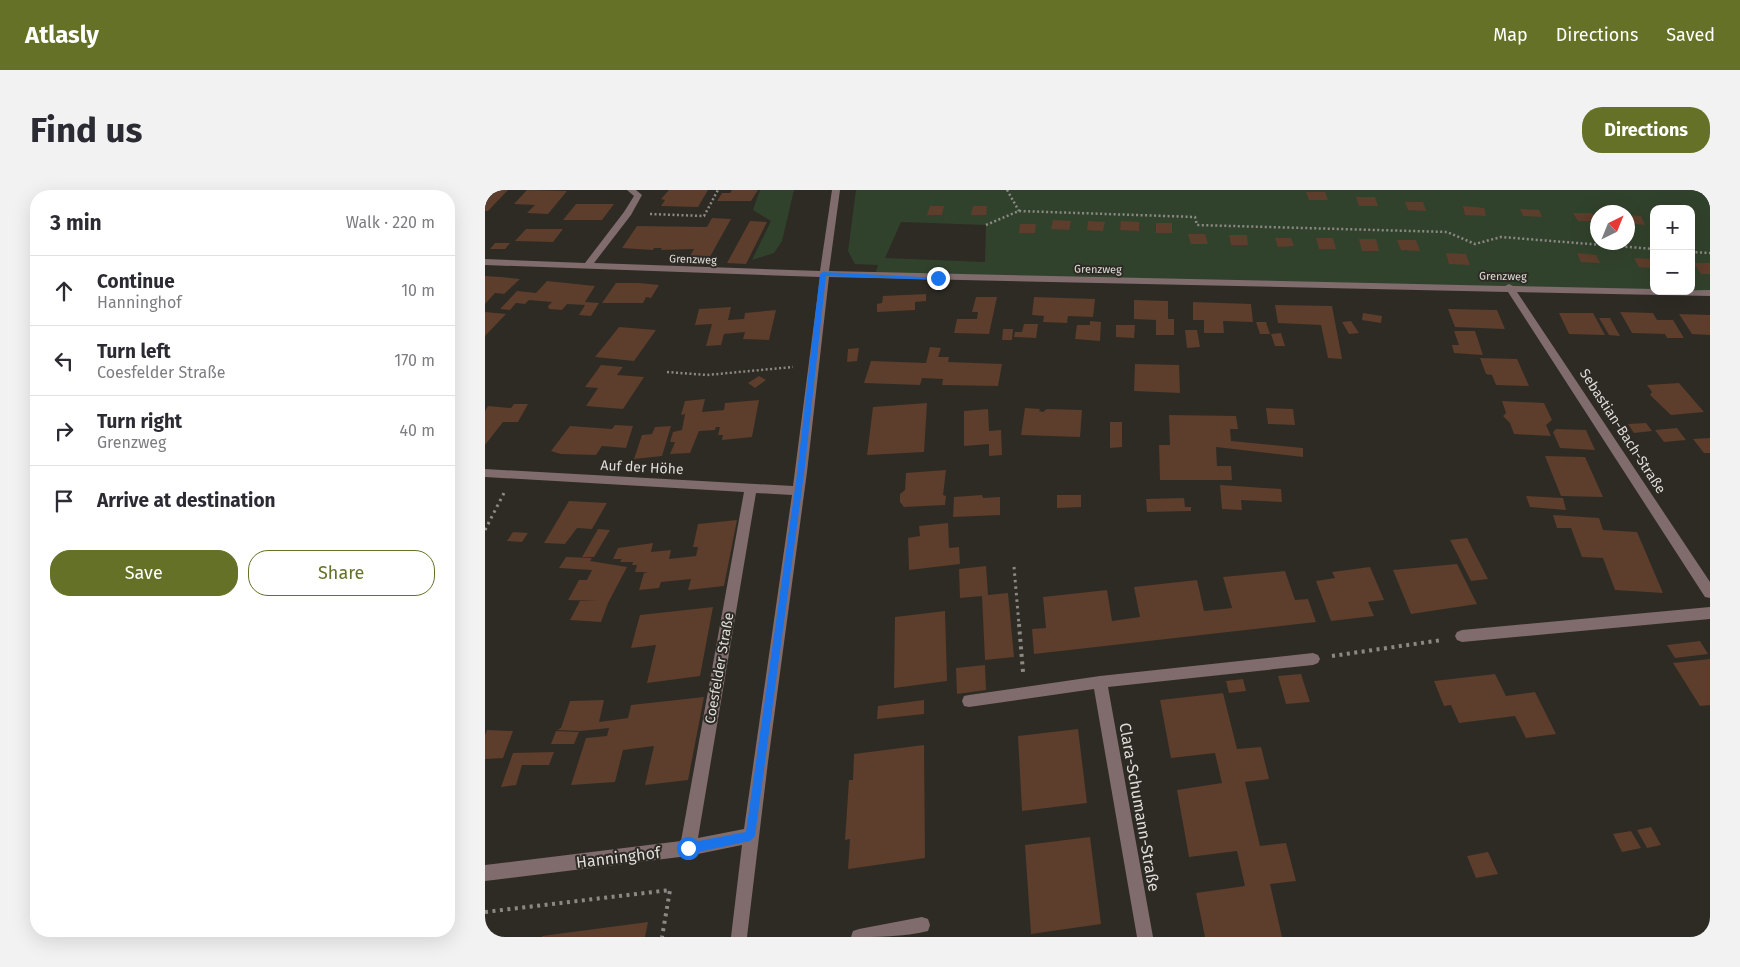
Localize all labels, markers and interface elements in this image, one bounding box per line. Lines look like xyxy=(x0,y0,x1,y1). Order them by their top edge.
text: Atlasly xyxy=(25,21,99,49)
text: Map xyxy=(1493,24,1528,46)
text: Directions xyxy=(1556,24,1638,46)
text: Saved xyxy=(1666,24,1715,46)
button: Directions xyxy=(1582,107,1710,153)
text: Find us xyxy=(30,109,142,151)
north arrow xyxy=(1590,205,1635,250)
map controls xyxy=(1650,205,1695,295)
button: + xyxy=(1650,205,1695,250)
text: 3 min xyxy=(50,210,102,236)
text: Walk · 220 m xyxy=(346,213,435,232)
button: − xyxy=(1650,250,1695,295)
street label: Grenzweg xyxy=(669,252,717,267)
street label: Grenzweg xyxy=(1074,263,1122,276)
route end xyxy=(927,267,950,290)
text: Continue xyxy=(97,270,175,293)
street label: Grenzweg xyxy=(1479,270,1527,283)
icon: ahead xyxy=(50,277,78,305)
text: 10 m xyxy=(401,281,435,300)
text: Hanninghof xyxy=(97,293,182,312)
text: Turn left xyxy=(97,340,171,363)
icon: left xyxy=(50,347,78,375)
text: 170 m xyxy=(394,351,435,370)
text: Coesfelder Straße xyxy=(97,363,225,382)
street label: Sebastian-Bach-Straße xyxy=(1576,366,1669,497)
text: Turn right xyxy=(97,410,182,433)
icon: right xyxy=(50,417,78,445)
text: 40 m xyxy=(400,421,435,440)
text: Grenzweg xyxy=(97,433,166,452)
street label: Auf der Höhe xyxy=(600,457,684,478)
icon: arrive xyxy=(50,487,78,515)
text: Arrive at destination xyxy=(97,489,276,512)
button: Save xyxy=(50,550,238,596)
button: Share xyxy=(248,550,435,596)
street label: Coesfelder Straße xyxy=(701,611,738,725)
street label: Clara-Schumann-Straße xyxy=(1115,721,1164,893)
route start xyxy=(677,837,700,860)
street label: Hanninghof xyxy=(575,843,663,872)

